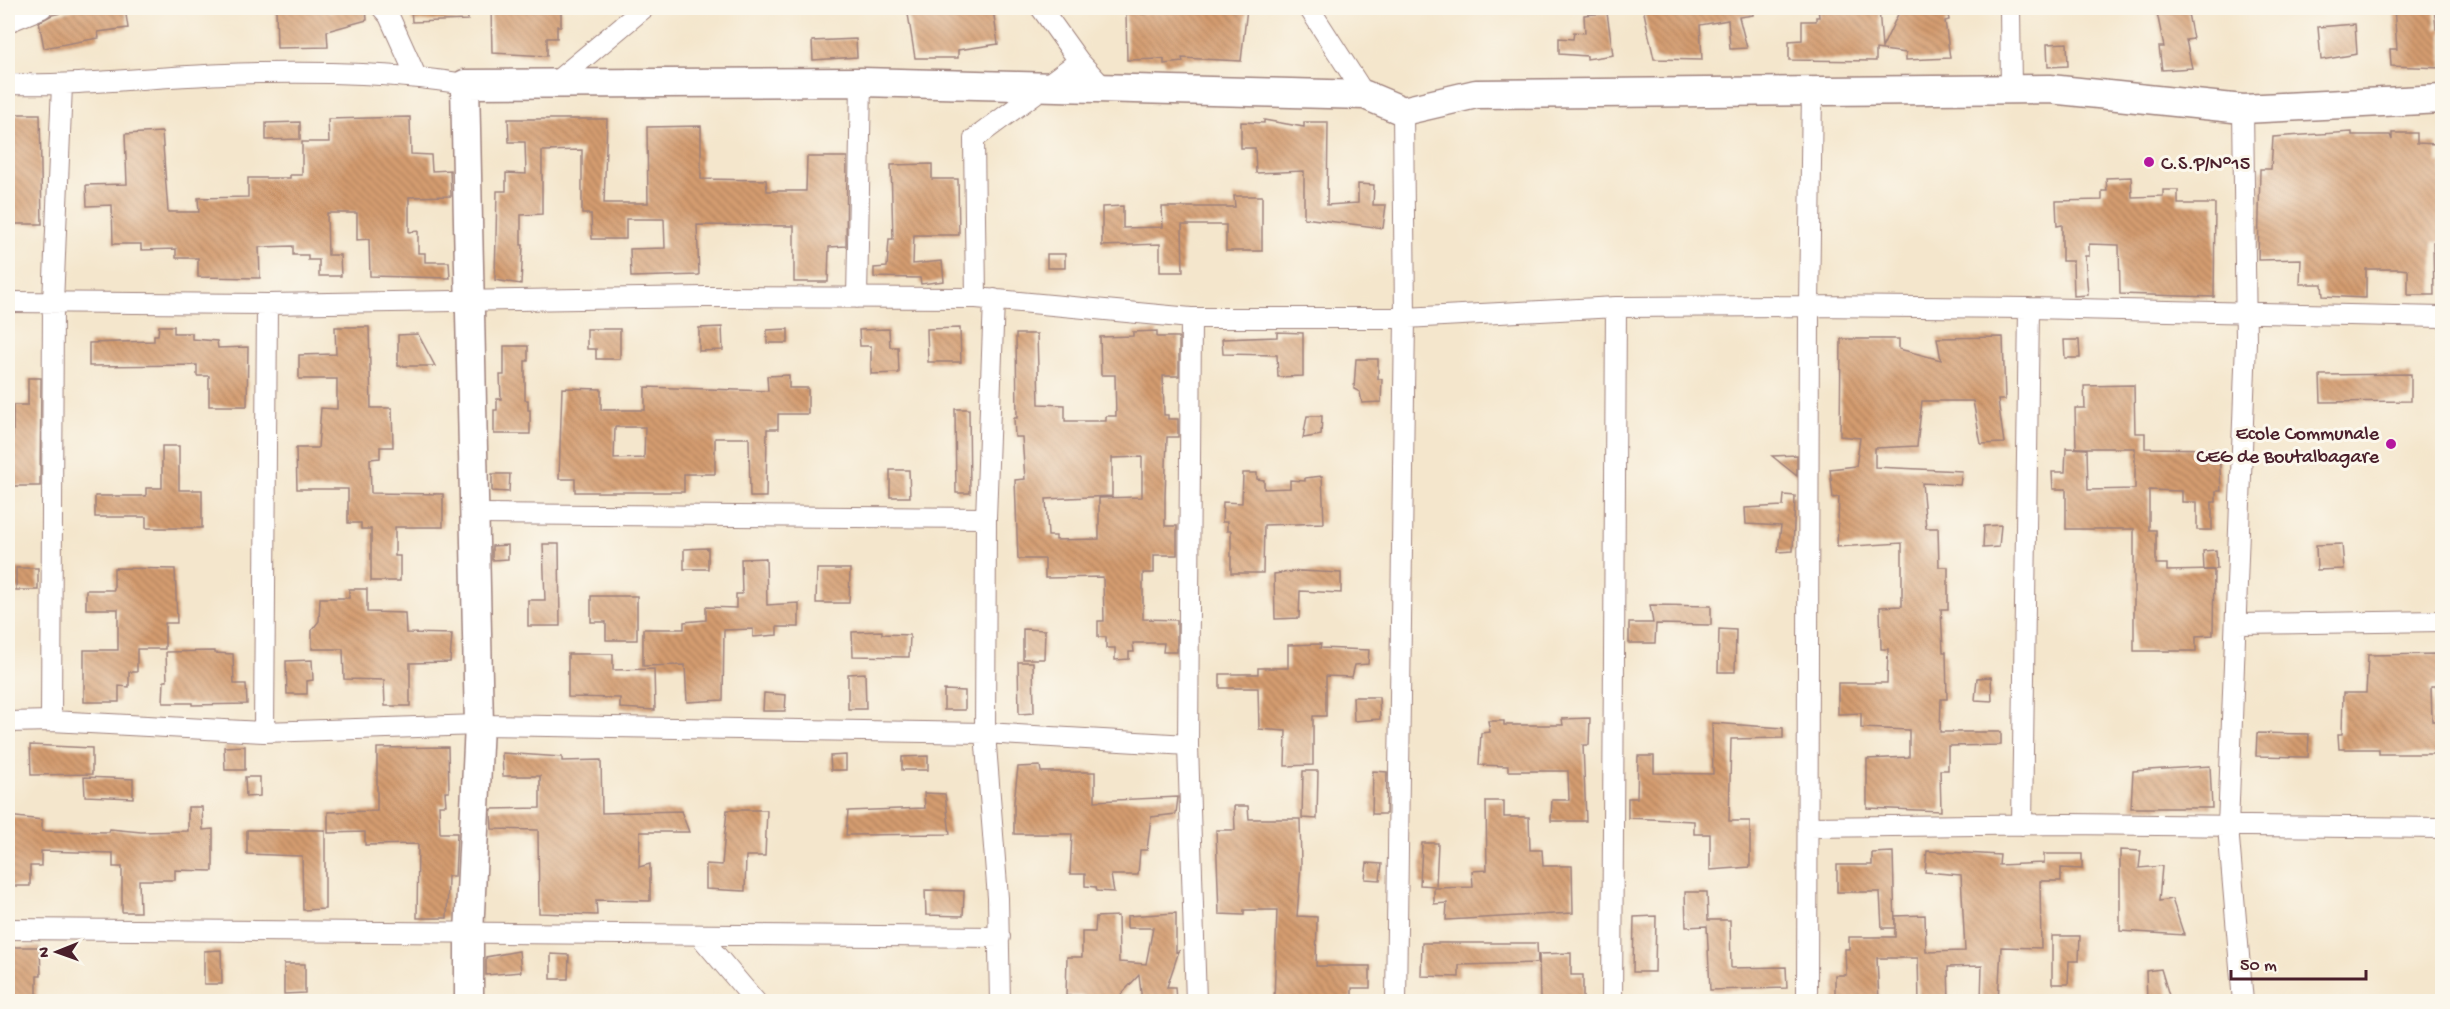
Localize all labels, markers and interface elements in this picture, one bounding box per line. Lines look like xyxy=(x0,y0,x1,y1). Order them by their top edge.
place label: C.S.P/N°15 xyxy=(2161,154,2250,177)
marker: C.S.P/N°15 xyxy=(2142,155,2156,169)
place label: Ecole Communale CEG de Boutalbagare xyxy=(2196,424,2380,470)
marker: Ecole Communale CEG de Boutalbagare xyxy=(2384,437,2398,451)
north arrow xyxy=(27,922,87,982)
scale bar xyxy=(2231,943,2366,981)
text: N xyxy=(36,946,55,958)
text: 50 m xyxy=(2240,956,2277,977)

